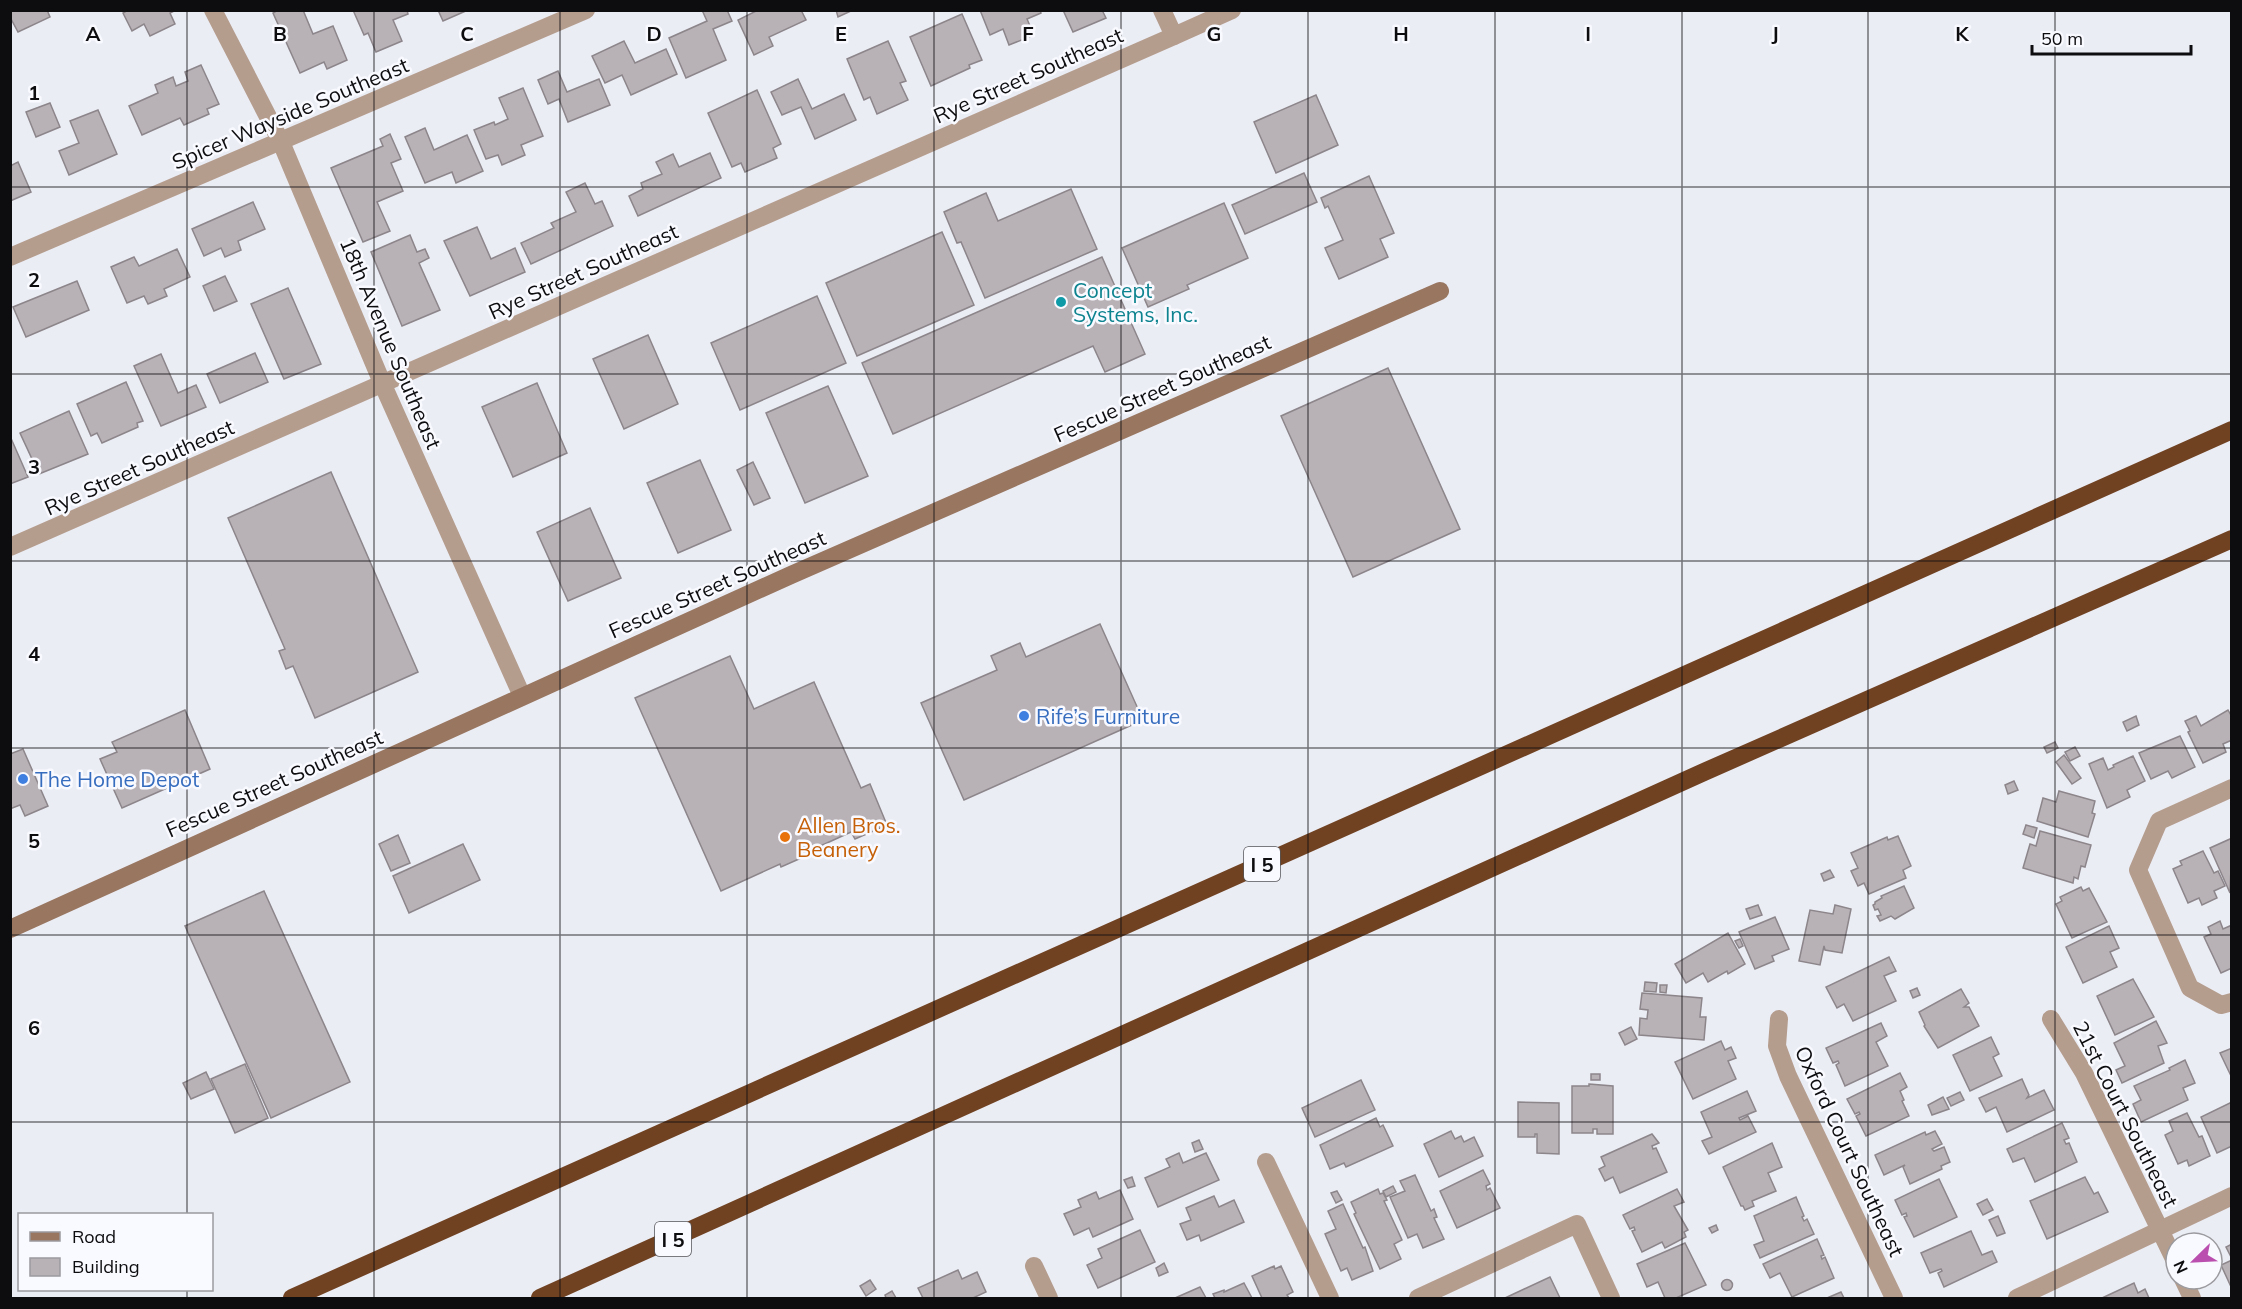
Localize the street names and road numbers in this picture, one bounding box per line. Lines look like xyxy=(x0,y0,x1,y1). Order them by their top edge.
street label: Rye Street Southeast xyxy=(929,22,1127,128)
street label: Spicer Wayside Southeast xyxy=(168,51,412,175)
street label: Rye Street Southeast xyxy=(484,218,682,324)
street label: 18th Avenue Southeast xyxy=(335,233,447,453)
street label: Fescue Street Southeast xyxy=(1049,328,1275,448)
street label: Rye Street Southeast xyxy=(40,414,238,520)
street label: Fescue Street Southeast xyxy=(604,524,830,644)
street label: Fescue Street Southeast xyxy=(161,723,387,843)
road number: I 5 xyxy=(1244,847,1280,881)
street label: 21st Court Southeast xyxy=(2068,1016,2184,1212)
street label: Oxford Court Southeast xyxy=(1790,1042,1910,1260)
road number: I 5 xyxy=(655,1222,691,1256)

